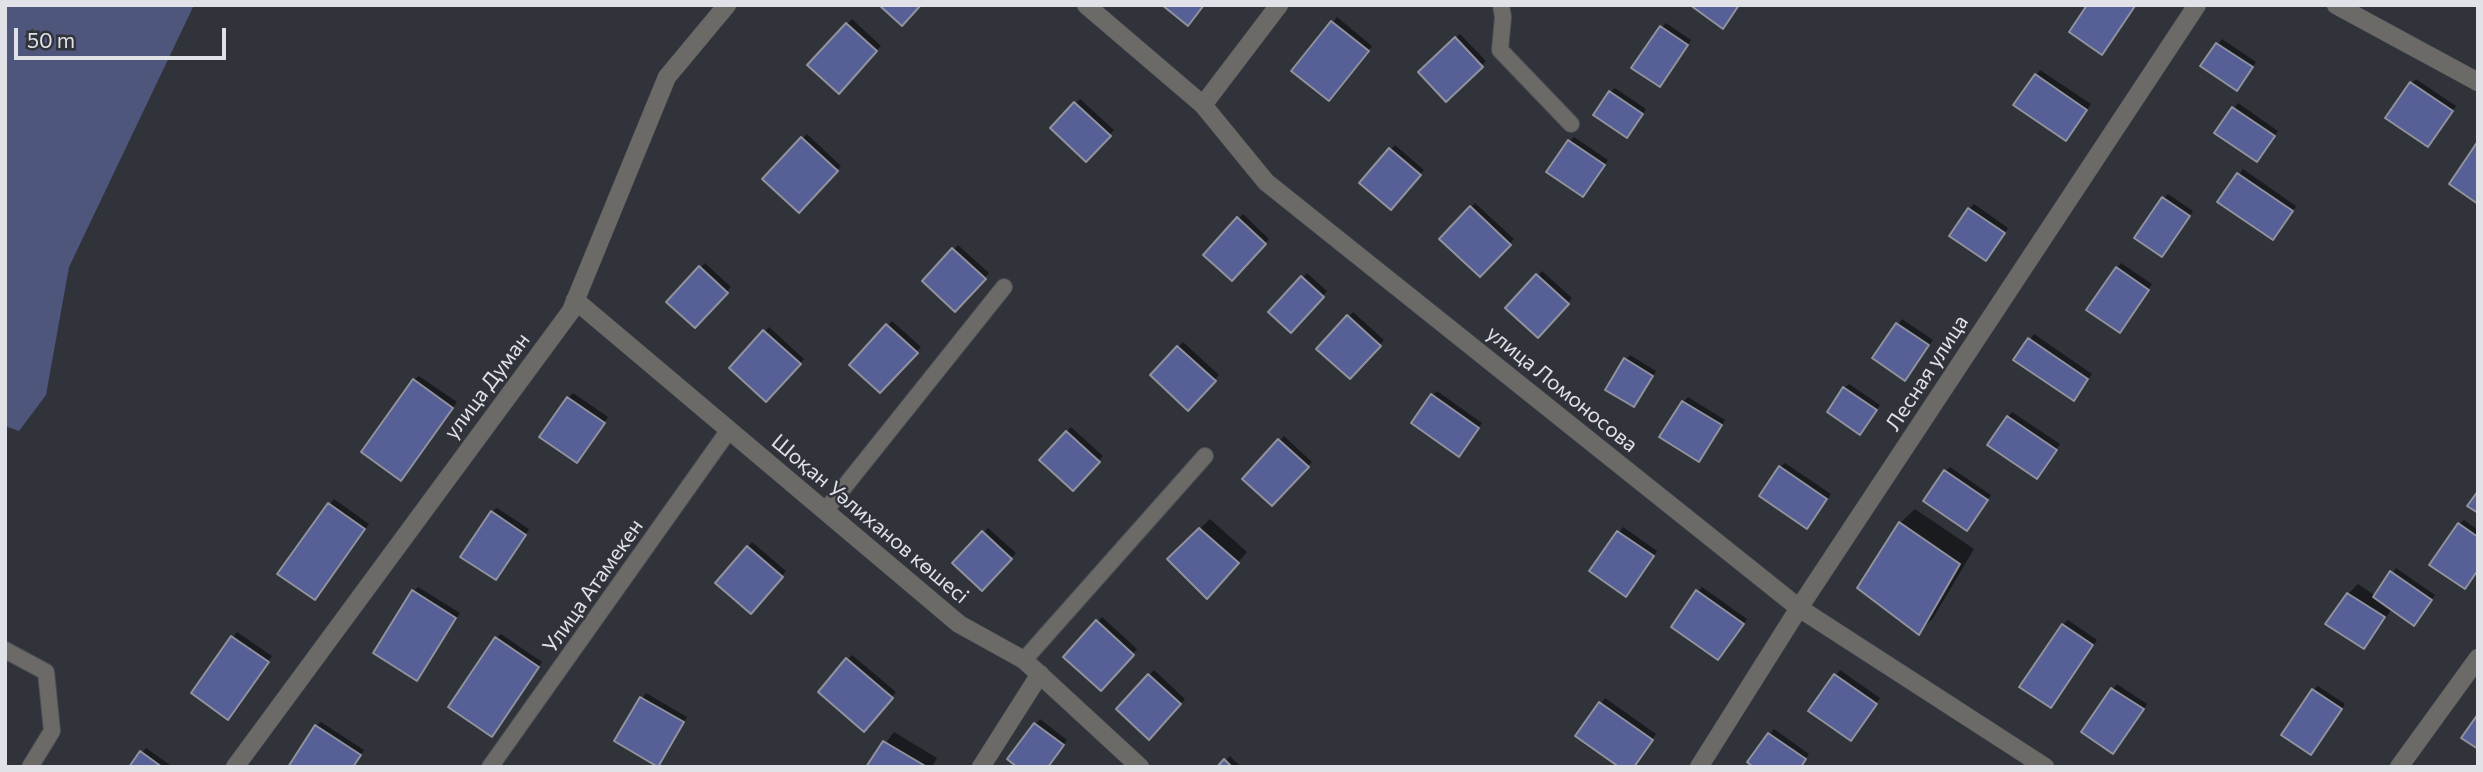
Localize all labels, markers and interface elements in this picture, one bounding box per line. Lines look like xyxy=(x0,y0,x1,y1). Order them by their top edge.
scale bar xyxy=(18,14,229,58)
text: 50 m xyxy=(27,27,75,52)
street label: Лесная улица xyxy=(1880,311,1974,435)
street label: улица Ломоносова xyxy=(1482,320,1642,458)
street label: улица Думан xyxy=(439,328,535,444)
street label: Шоқан Уәлиханов көшесі xyxy=(766,429,974,609)
street label: Улица Атамекен xyxy=(538,514,648,658)

